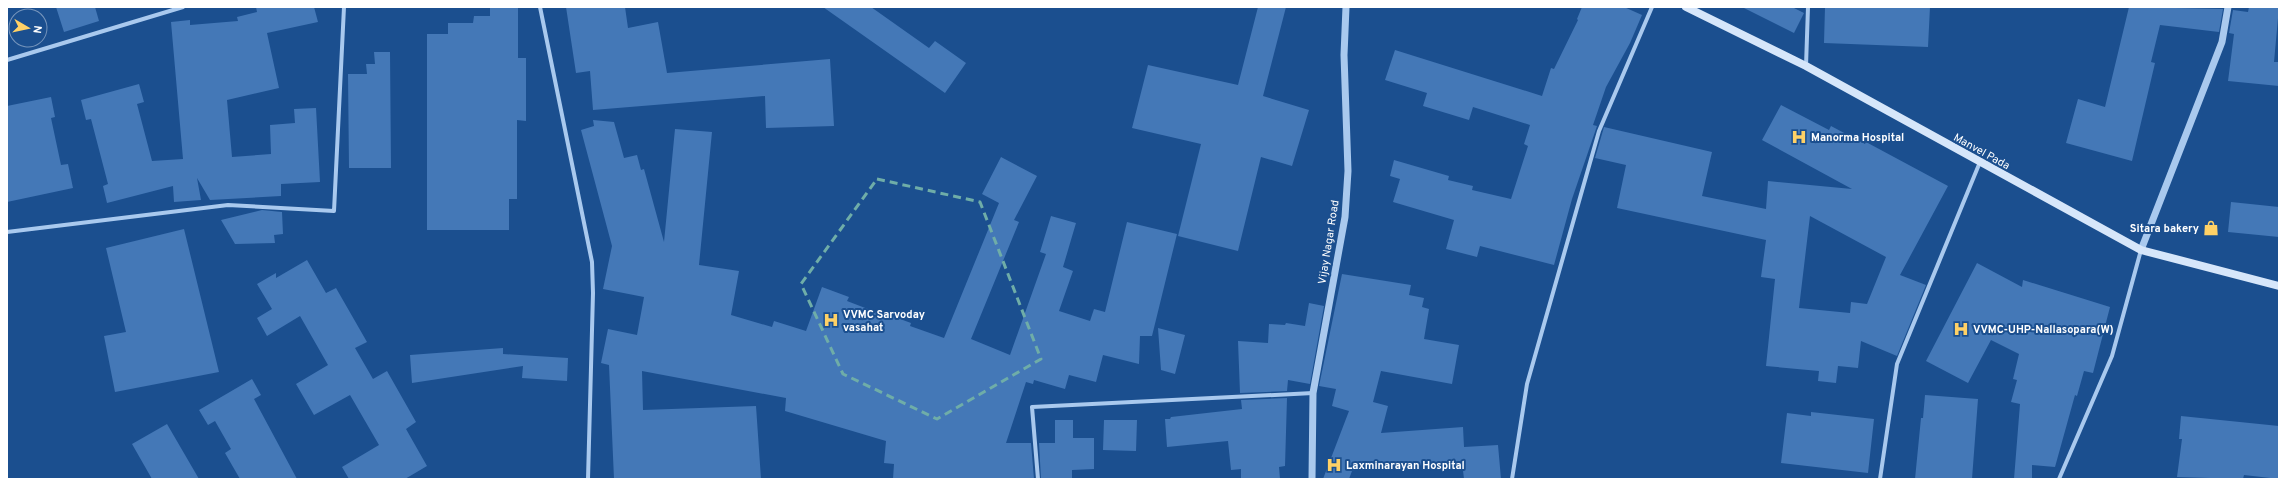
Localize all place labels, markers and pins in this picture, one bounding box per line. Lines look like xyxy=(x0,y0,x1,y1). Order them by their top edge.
hospital icon: Manorma Hospital xyxy=(1790,128,1808,146)
place label: Manorma Hospital xyxy=(1811,131,1904,145)
shop icon: Sitara bakery xyxy=(2202,219,2220,237)
place label: Sitara bakery xyxy=(2130,222,2199,236)
place label: VVMC Sarvoday vasahat xyxy=(843,308,925,335)
hospital icon: VVMC Sarvoday vasahat xyxy=(822,311,840,329)
hospital icon: VVMC-UHP-Nallasopara(W) xyxy=(1952,320,1970,338)
place label: VVMC-UHP-Nallasopara(W) xyxy=(1973,323,2114,337)
hospital icon: Laxminarayan Hospital xyxy=(1325,456,1343,474)
place label: Laxminarayan Hospital xyxy=(1346,459,1465,473)

